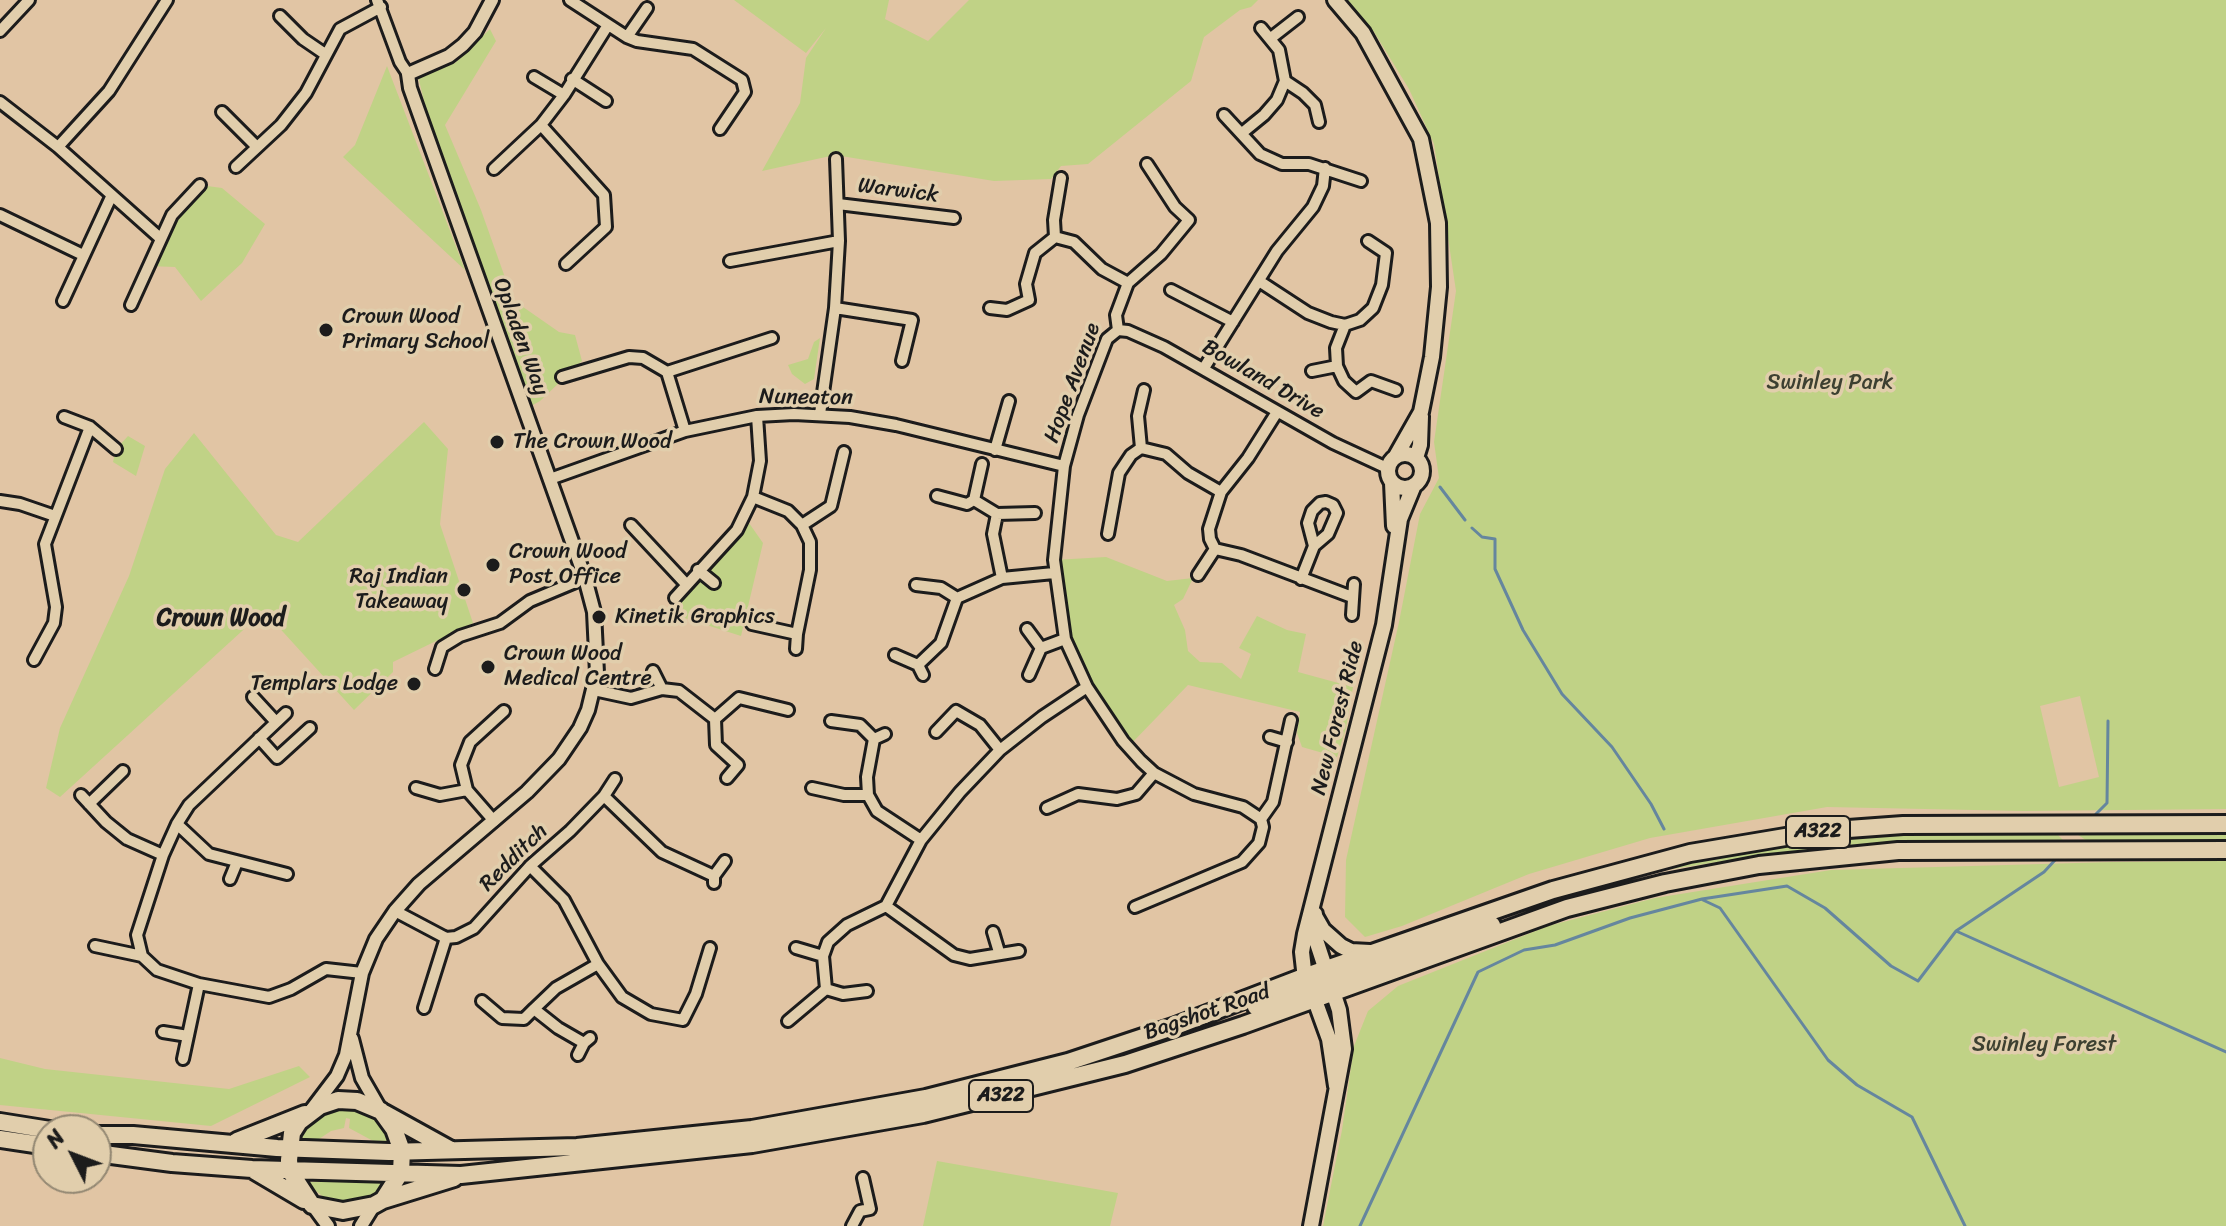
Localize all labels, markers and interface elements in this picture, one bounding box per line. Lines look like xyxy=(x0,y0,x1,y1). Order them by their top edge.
street label: Warwick xyxy=(856,173,940,209)
street label: Opladen Way xyxy=(487,275,553,399)
place label: Crown Wood Primary School xyxy=(342,304,489,356)
street label: Hope Avenue xyxy=(1039,319,1107,447)
marker: Crown Wood Primary School xyxy=(317,321,335,339)
street label: Bowland Drive xyxy=(1197,334,1329,426)
park label: Swinley Park xyxy=(1767,370,1893,396)
street label: Nuneaton xyxy=(759,384,853,412)
place label: The Crown Wood xyxy=(513,429,671,455)
marker: The Crown Wood xyxy=(488,433,506,451)
place label: Crown Wood Post Office xyxy=(509,539,627,590)
marker: Crown Wood Post Office xyxy=(484,556,502,574)
place label: Raj Indian Takeaway xyxy=(350,564,448,616)
marker: Raj Indian Takeaway xyxy=(455,581,473,599)
place label: Kinetik Graphics xyxy=(615,604,775,630)
district label: Crown Wood xyxy=(157,605,285,633)
marker: Kinetik Graphics xyxy=(590,608,608,626)
street label: New Forest Ride xyxy=(1306,638,1370,798)
place label: Crown Wood Medical Centre xyxy=(504,641,652,692)
marker: Crown Wood Medical Centre xyxy=(479,658,497,676)
place label: Templars Lodge xyxy=(250,671,398,697)
marker: Templars Lodge xyxy=(405,675,423,693)
road number: A322 xyxy=(1786,816,1850,848)
street label: Redditch xyxy=(475,819,553,897)
street label: Bagshot Road xyxy=(1141,979,1273,1047)
park label: Swinley Forest xyxy=(1972,1032,2116,1058)
road number: A322 xyxy=(969,1080,1033,1112)
north arrow xyxy=(32,1114,112,1194)
text: N xyxy=(36,1120,75,1158)

